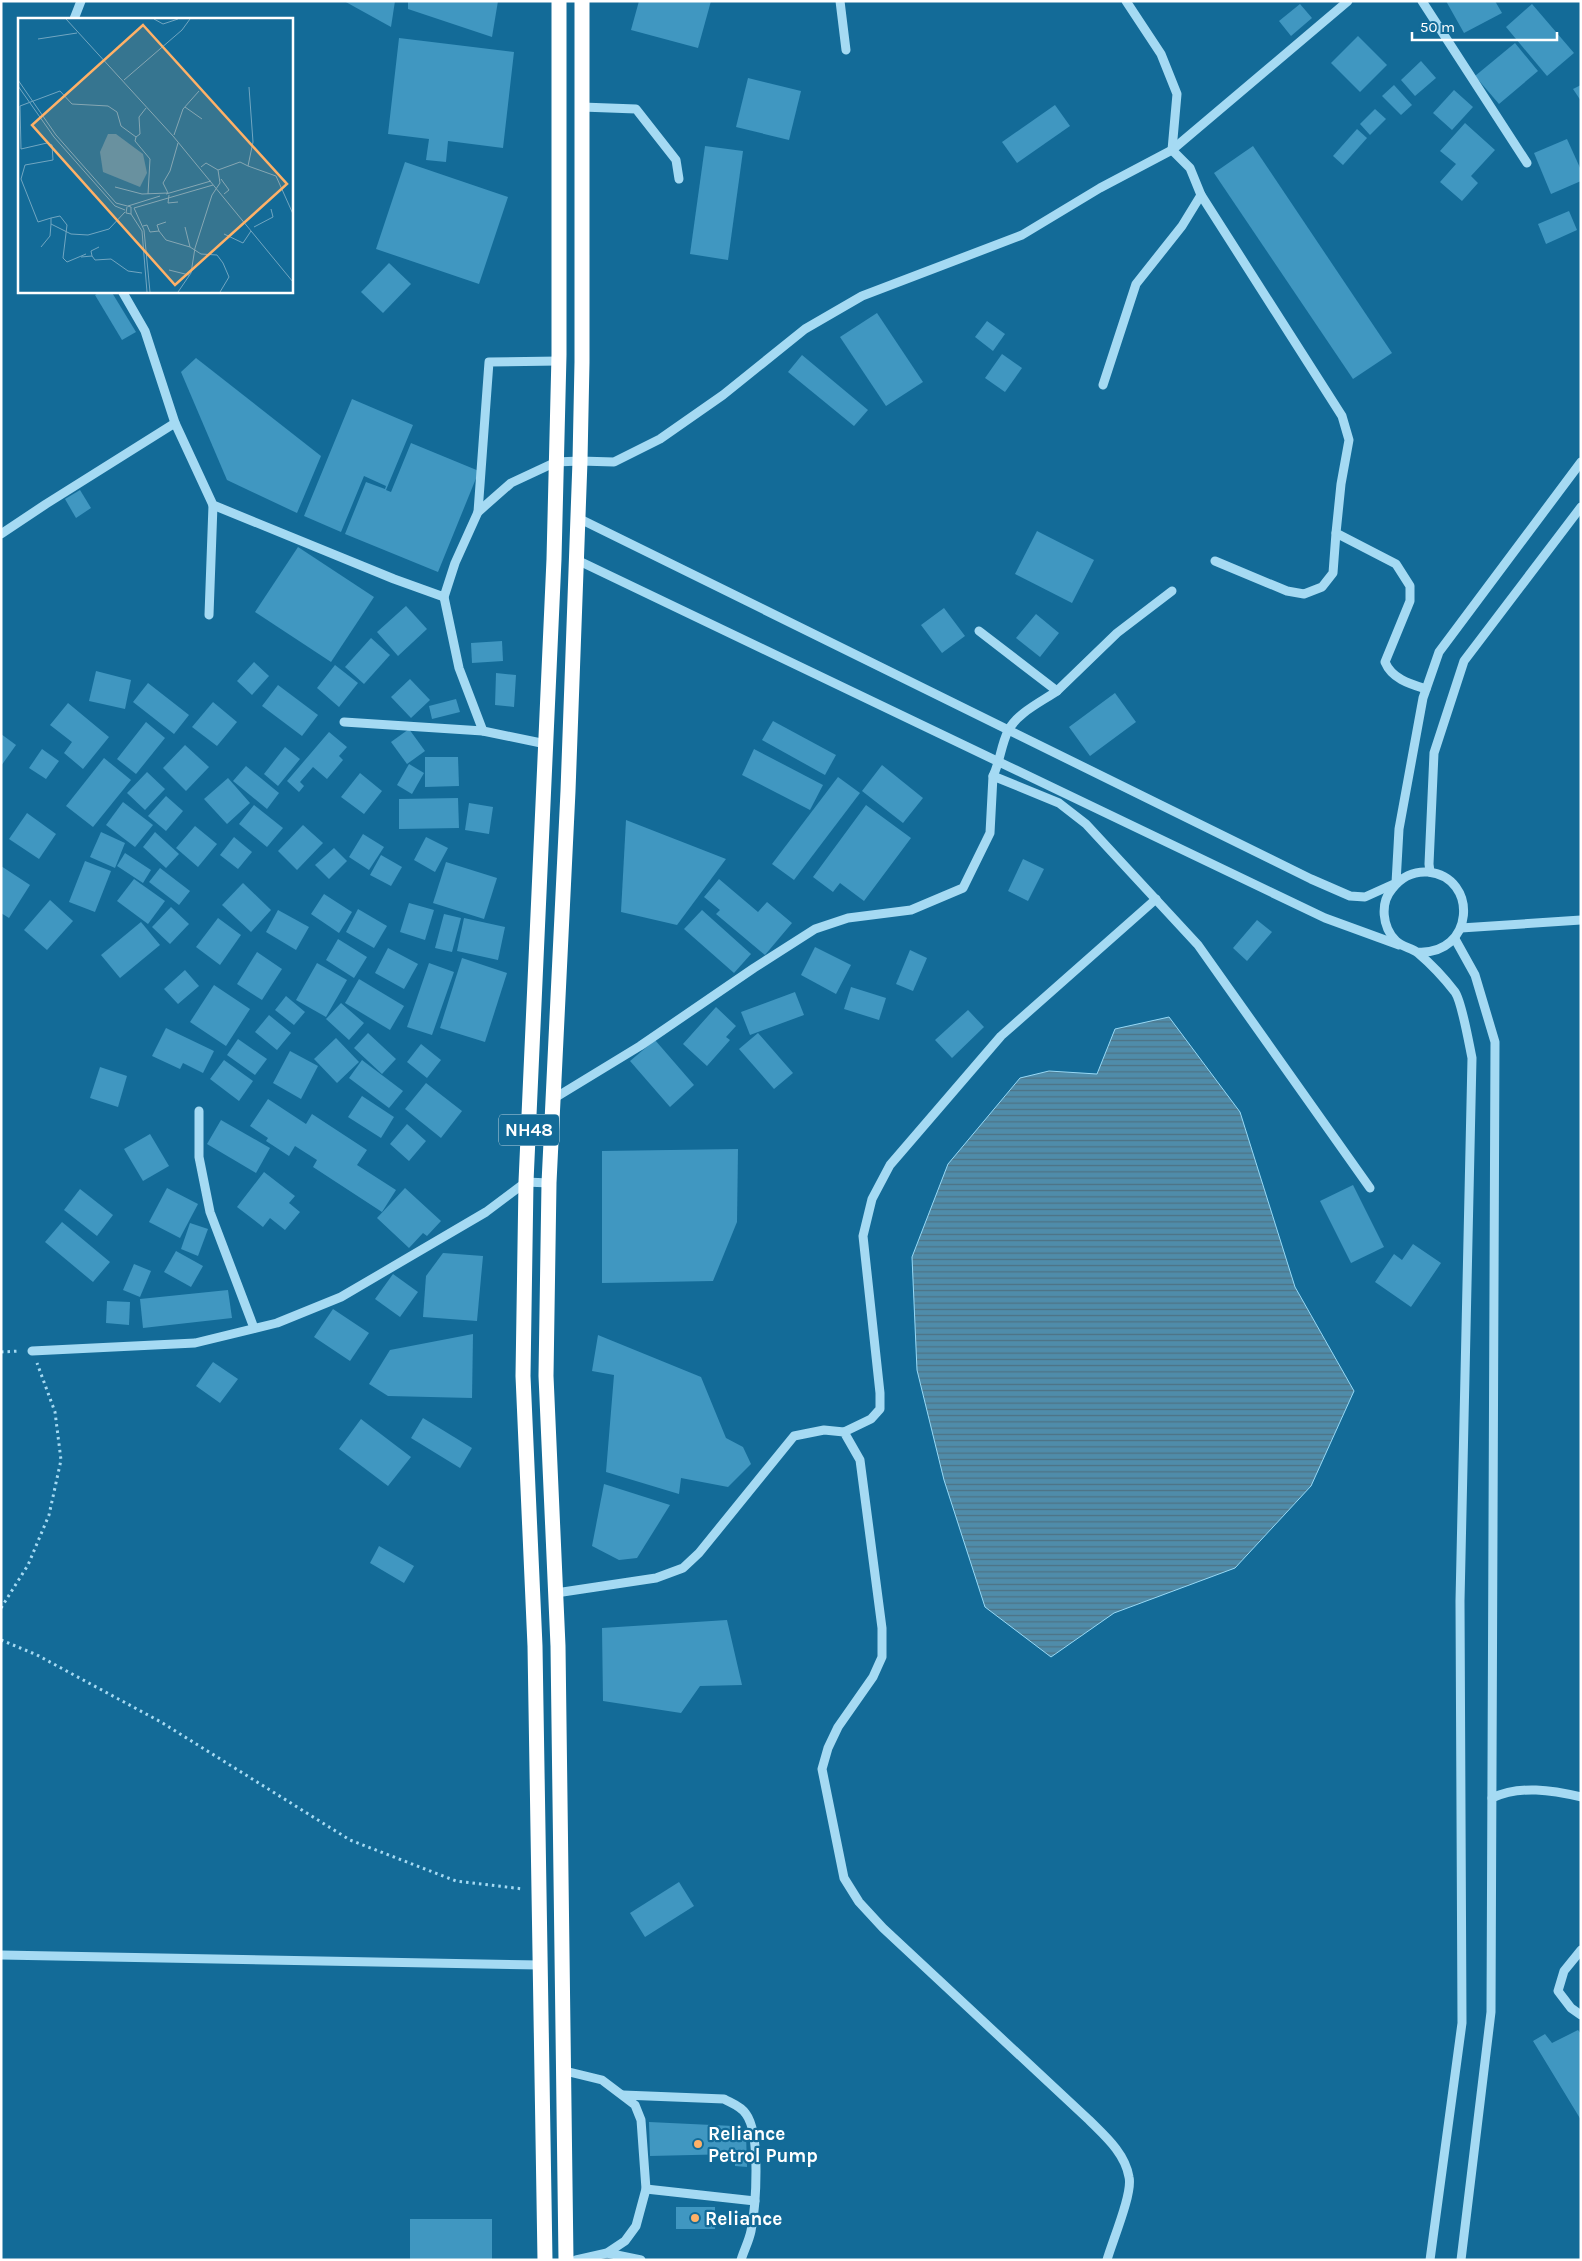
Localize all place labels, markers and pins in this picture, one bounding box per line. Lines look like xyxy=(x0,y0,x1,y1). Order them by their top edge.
place label: Reliance Petrol Pump xyxy=(708,2123,818,2167)
marker: Reliance Petrol Pump xyxy=(692,2138,704,2150)
place label: Reliance xyxy=(705,2208,782,2230)
marker: Reliance xyxy=(689,2212,701,2224)

